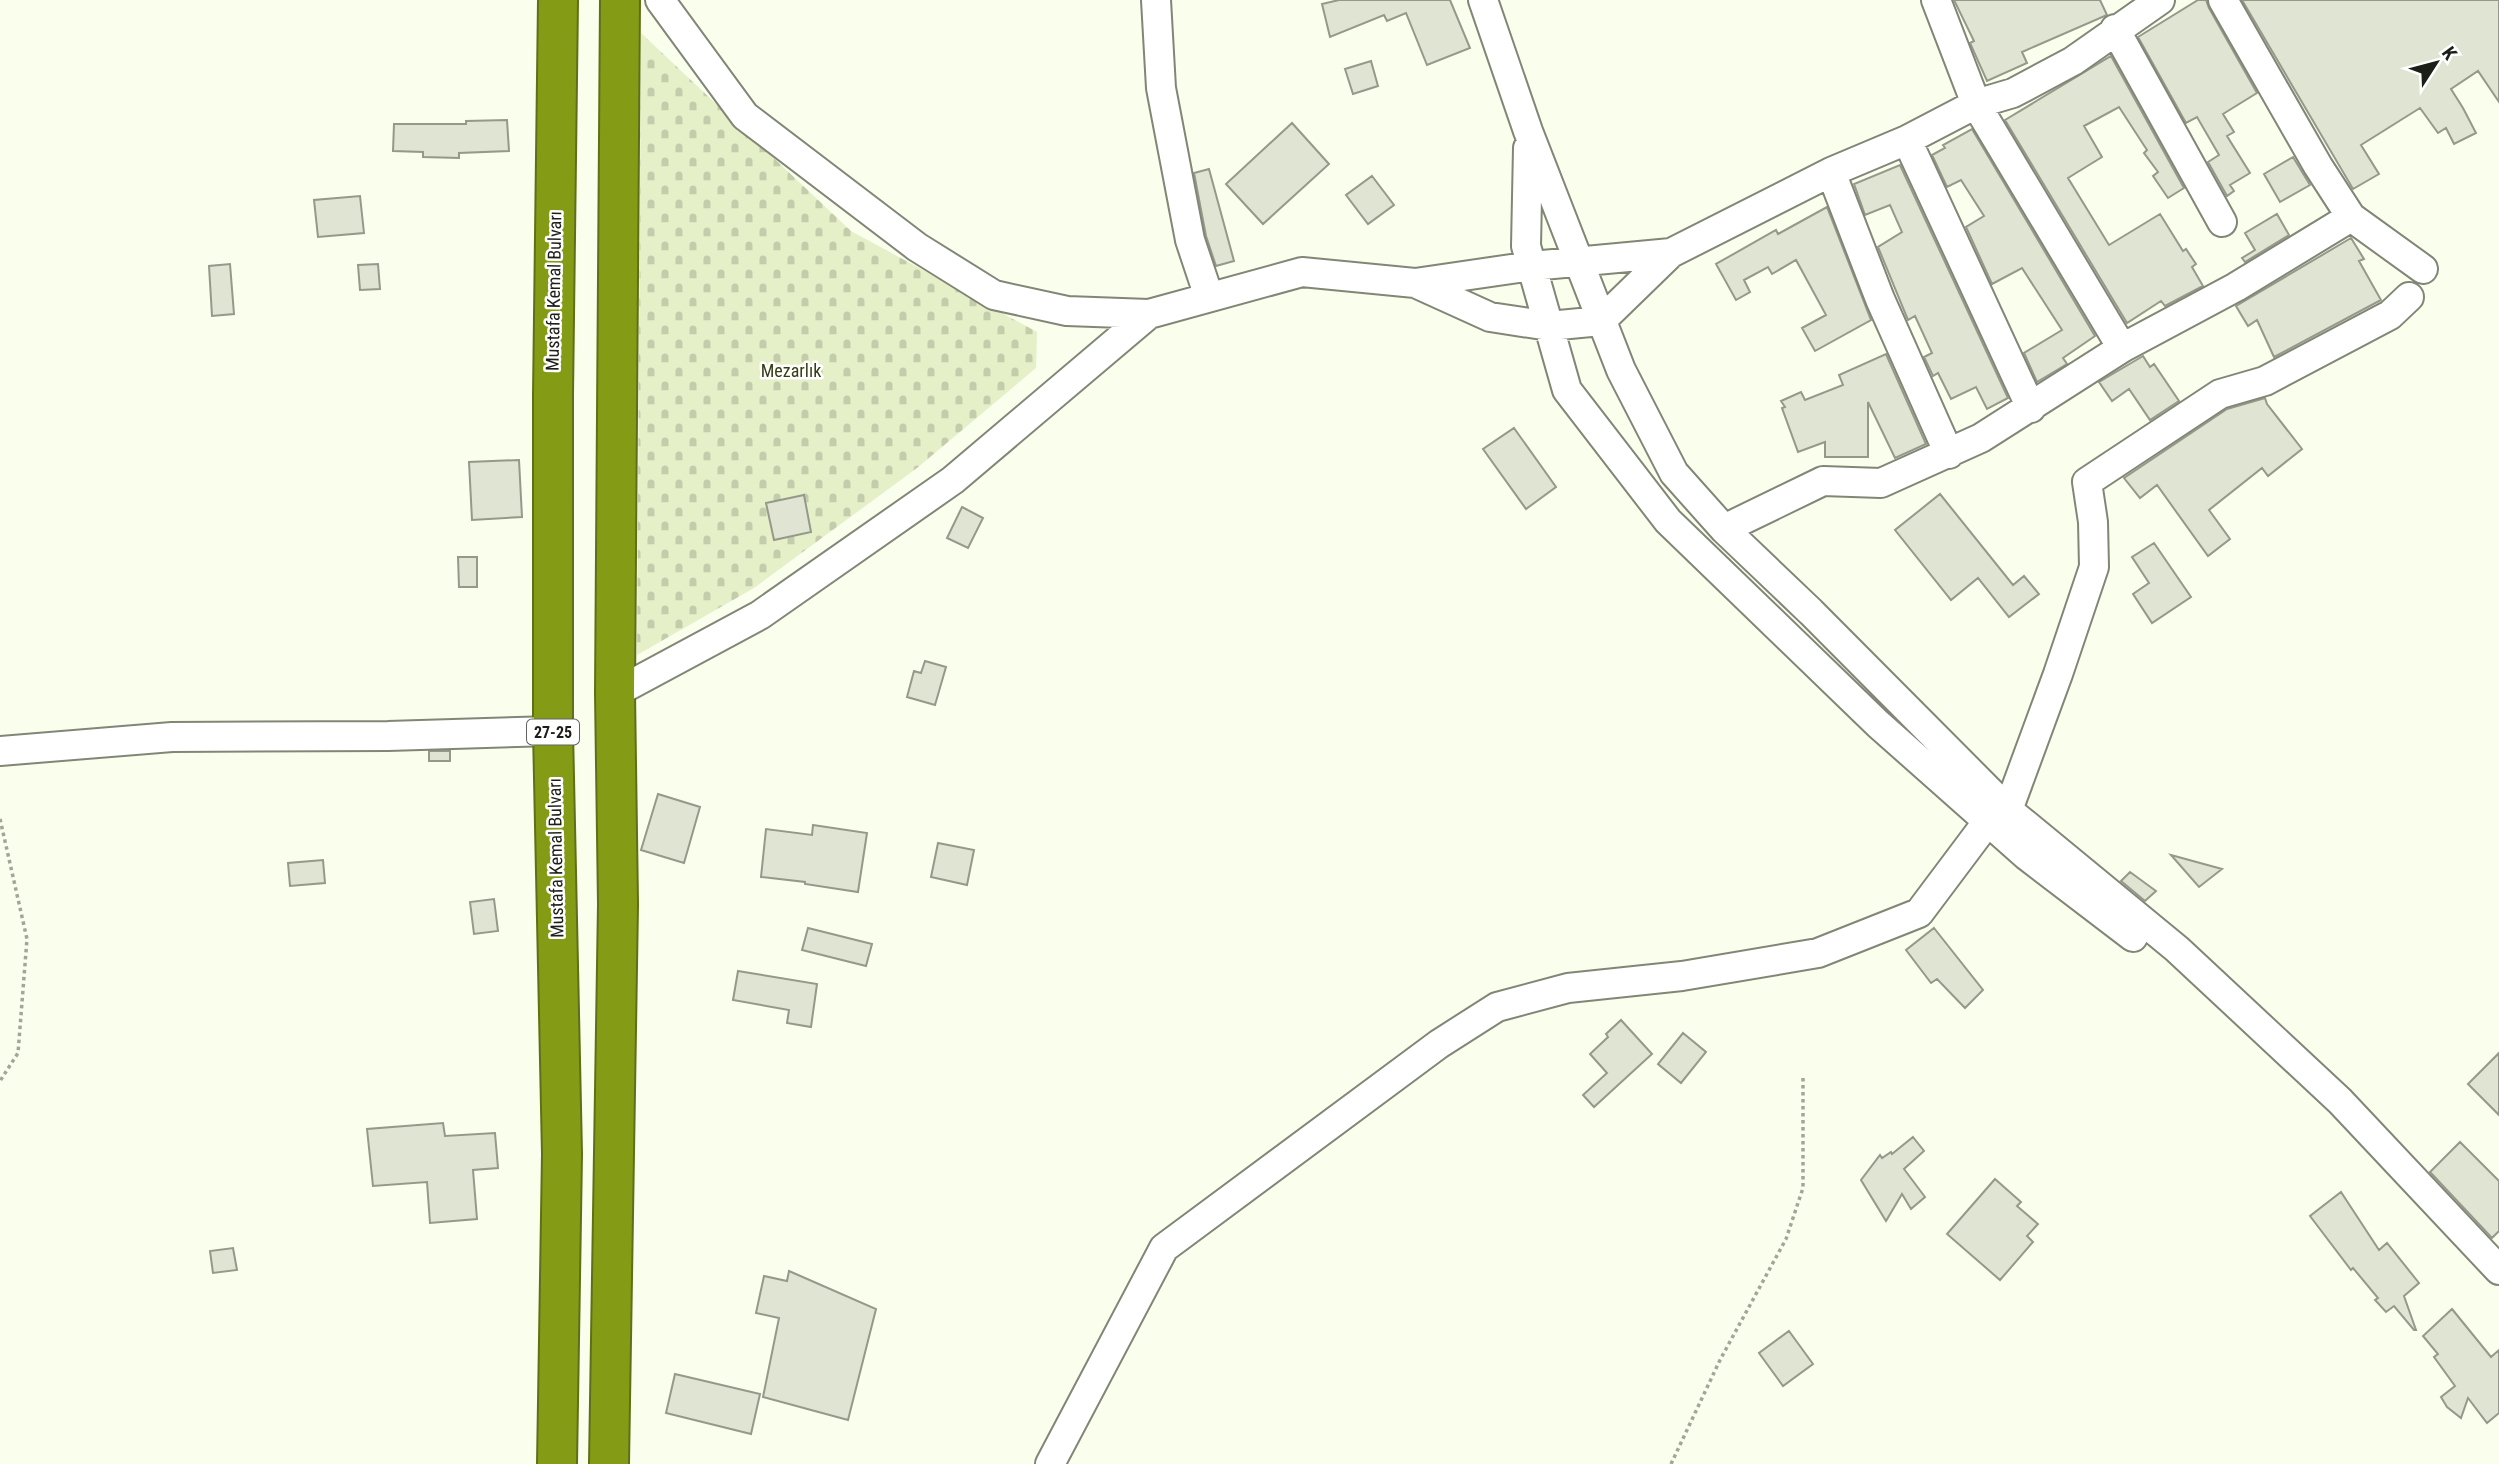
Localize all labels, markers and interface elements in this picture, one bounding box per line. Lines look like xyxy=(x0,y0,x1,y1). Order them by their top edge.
north arrow xyxy=(2401,28,2471,98)
text: K xyxy=(2437,42,2462,65)
street label: Mustafa Kemal Bulvarı xyxy=(542,211,565,371)
park label: Mezarlık xyxy=(761,360,821,381)
road number: 27-25 xyxy=(527,720,579,744)
street label: Mustafa Kemal Bulvarı xyxy=(544,778,567,938)

